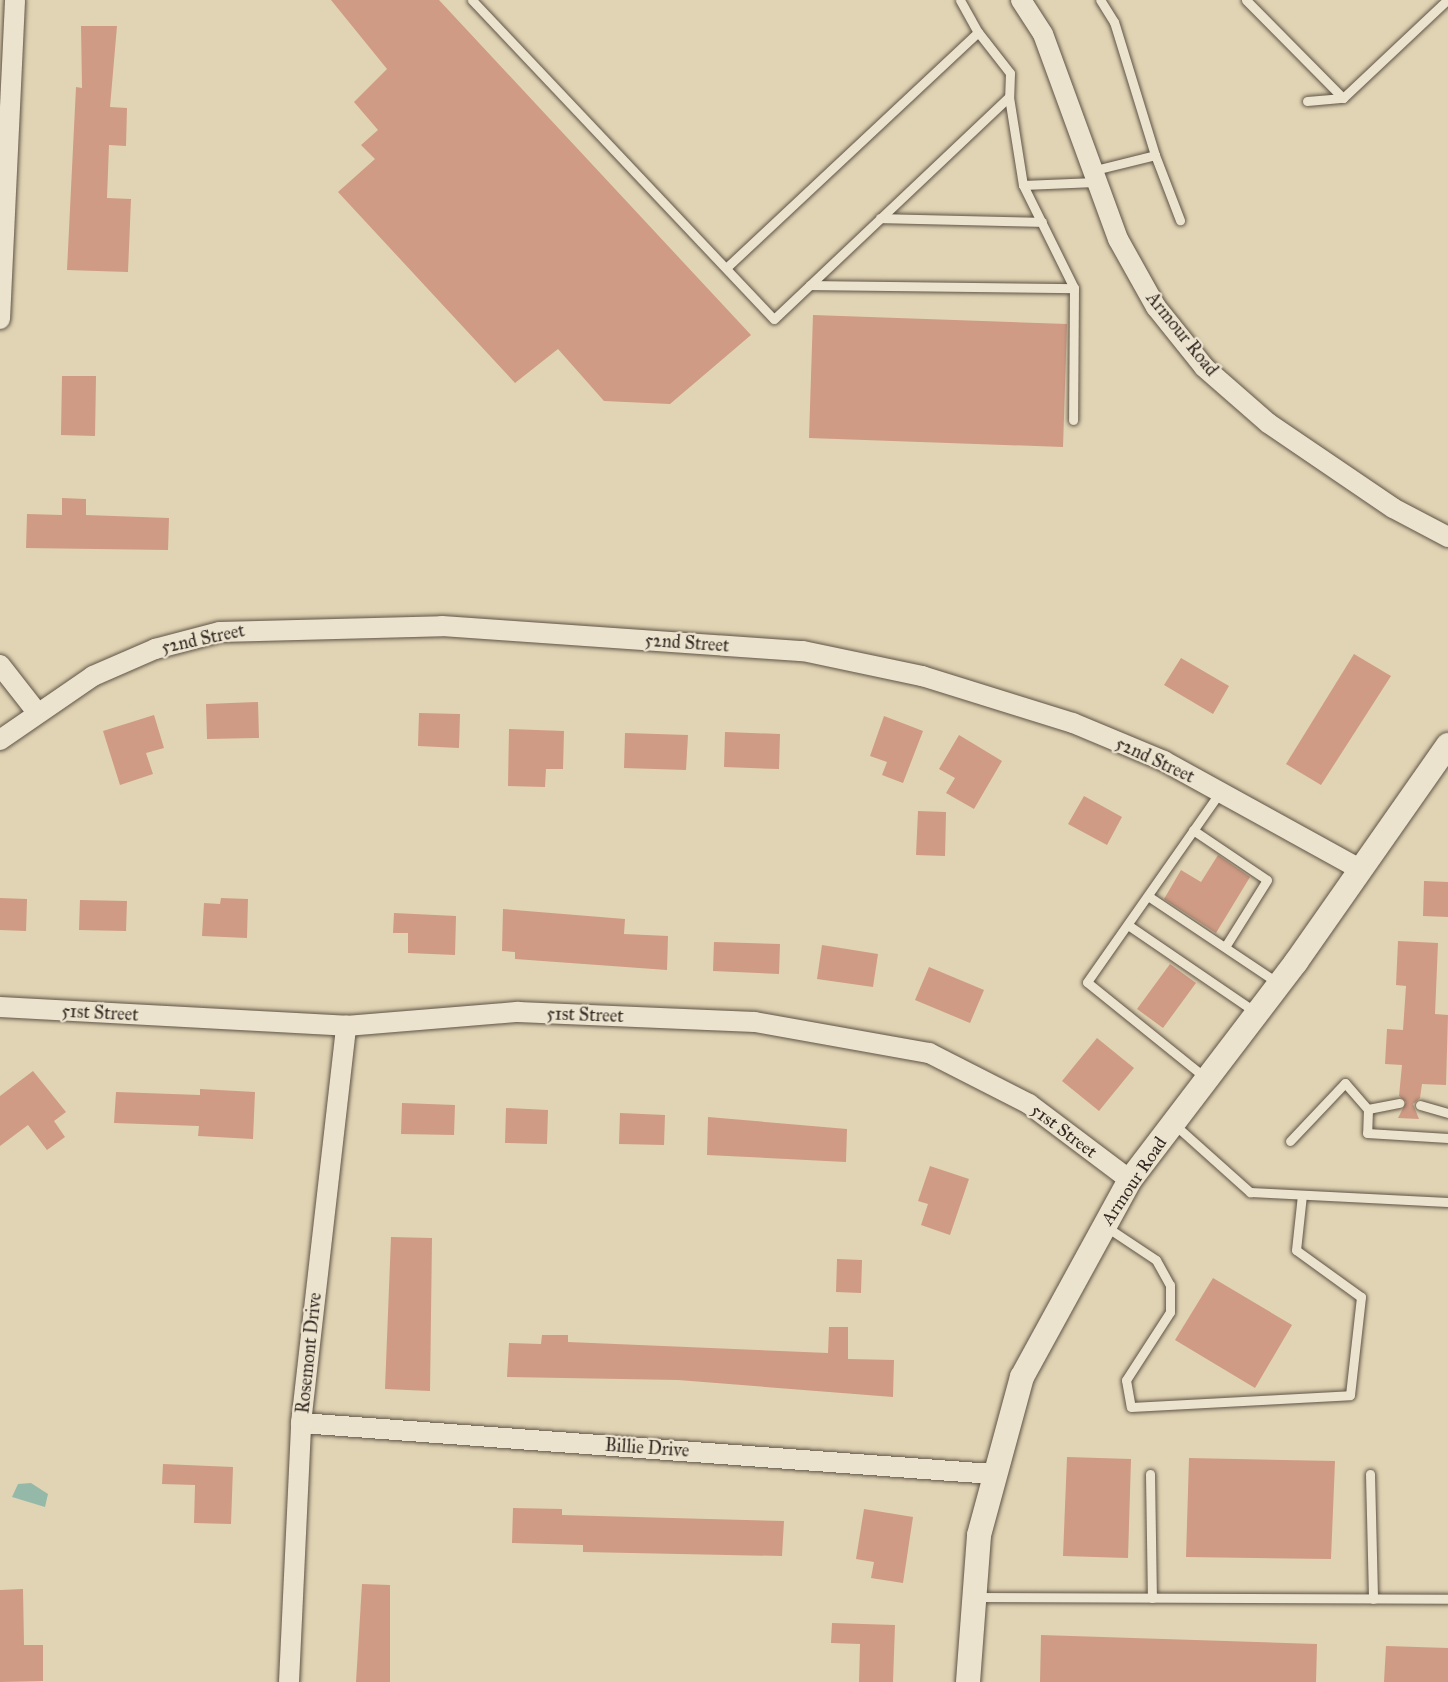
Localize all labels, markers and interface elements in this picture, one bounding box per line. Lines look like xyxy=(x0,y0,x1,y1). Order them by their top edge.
street label: Armour Road xyxy=(1142,288,1222,380)
street label: 52nd Street xyxy=(159,620,247,658)
street label: 52nd Street xyxy=(644,629,730,657)
street label: 52nd Street xyxy=(1112,732,1198,788)
street label: 51st Street xyxy=(61,1000,139,1026)
street label: 51st Street xyxy=(546,1003,624,1027)
street label: 51st Street xyxy=(1027,1099,1101,1163)
street label: Armour Road xyxy=(1097,1133,1171,1229)
street label: Rosemont Drive xyxy=(292,1291,326,1415)
street label: Billie Drive xyxy=(604,1434,690,1462)

